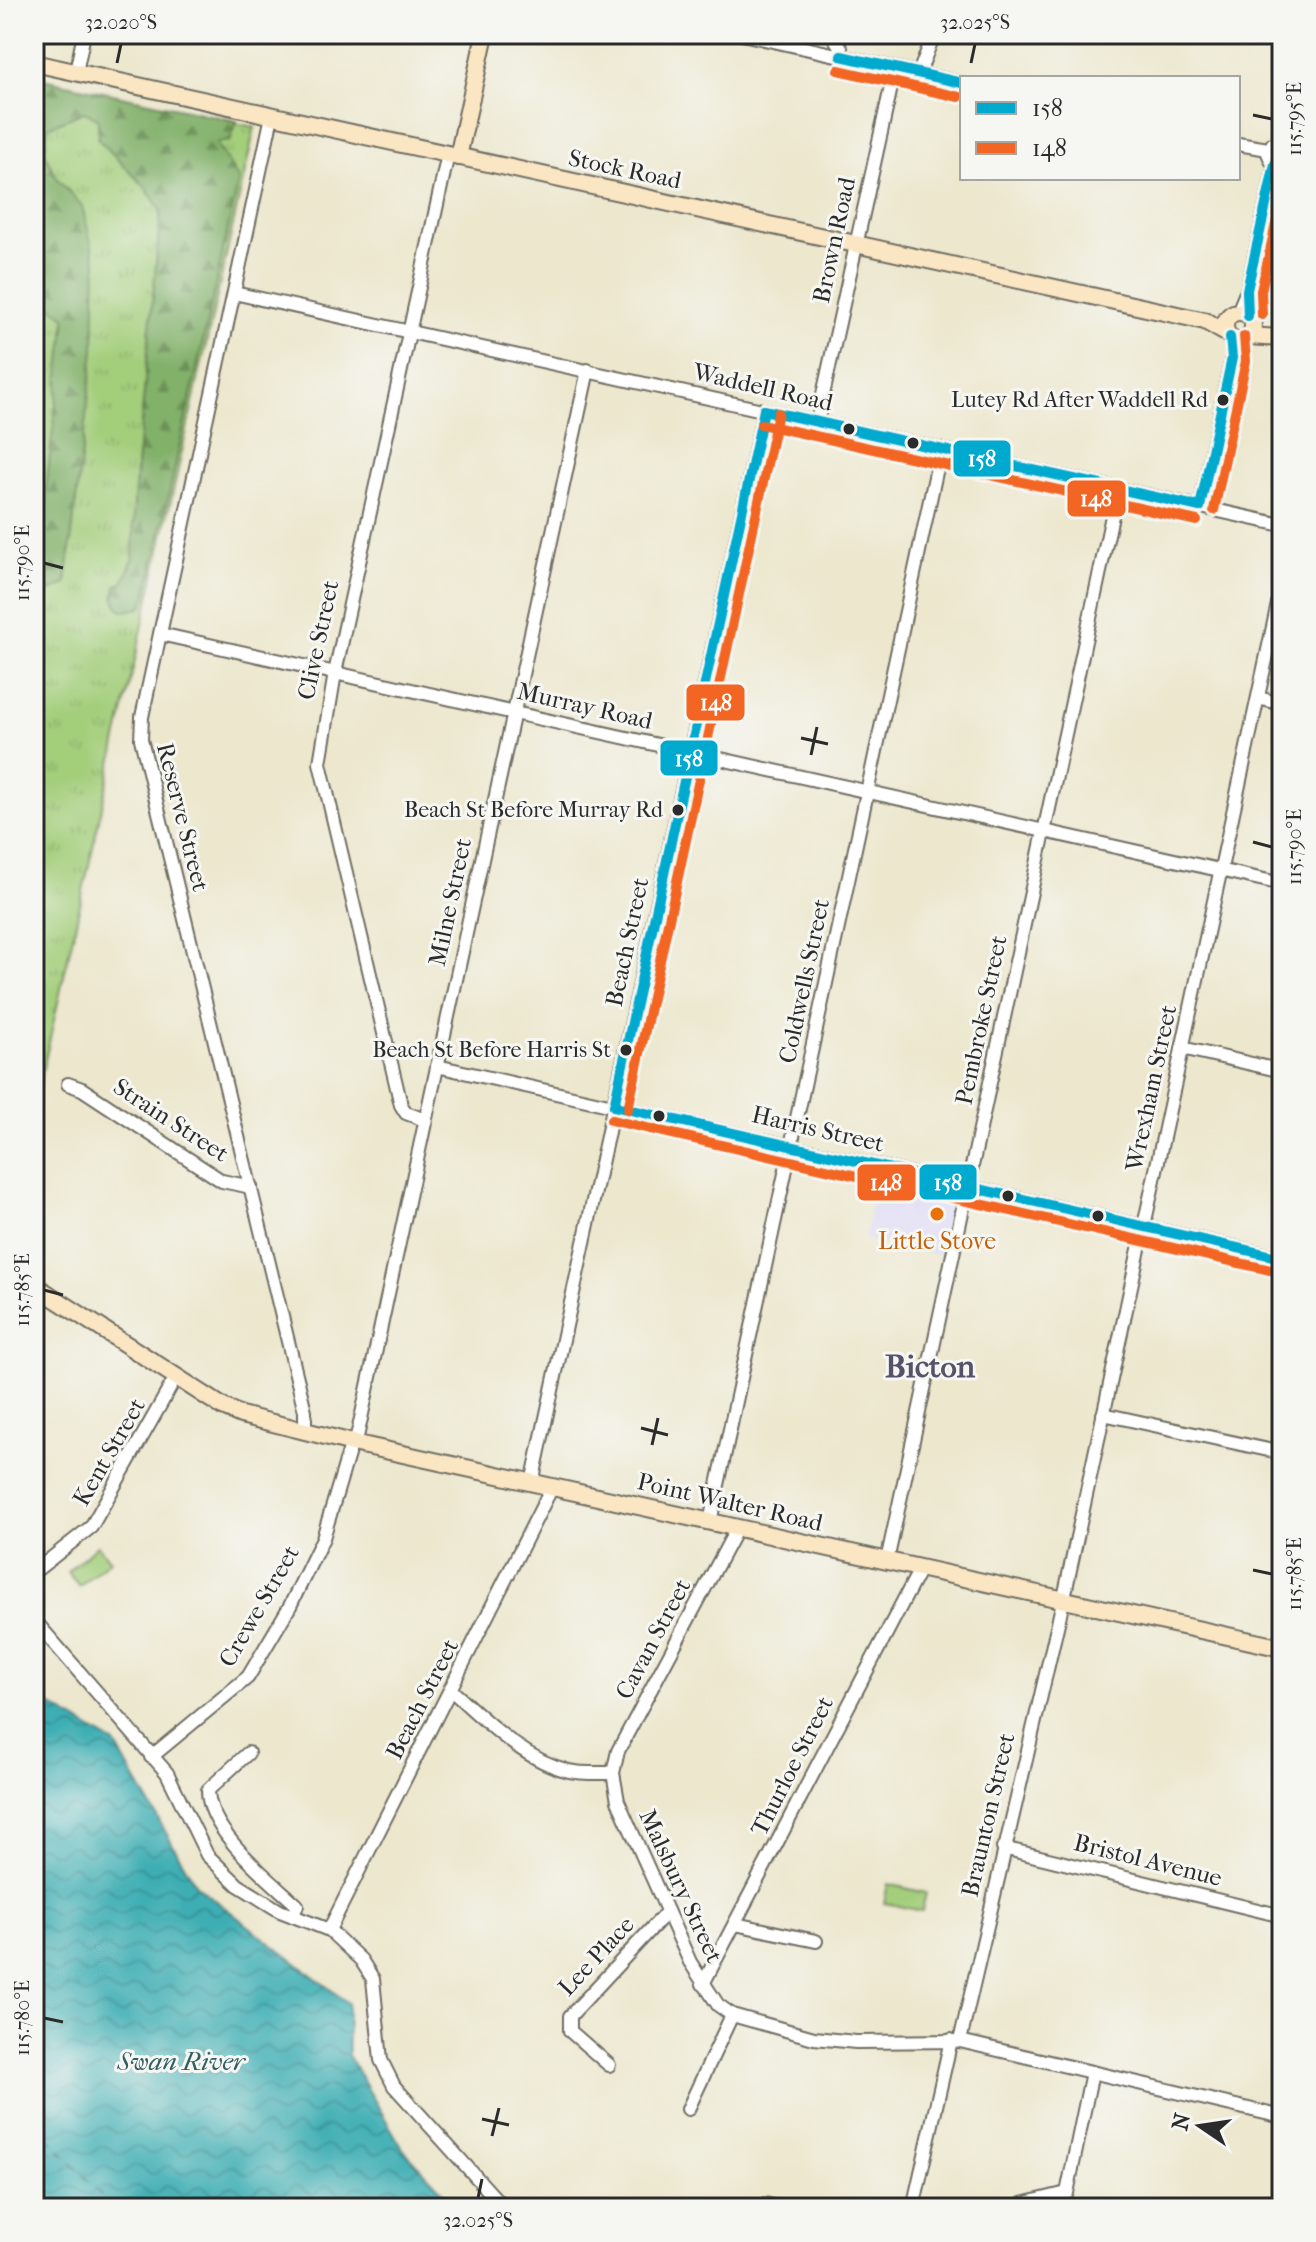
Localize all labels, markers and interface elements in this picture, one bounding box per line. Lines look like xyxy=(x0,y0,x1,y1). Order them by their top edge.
text: 32.020°S xyxy=(85,11,157,34)
text: 32.025°S xyxy=(940,11,1010,34)
legend xyxy=(960,76,1240,180)
text: 115.795°E xyxy=(1283,82,1306,156)
text: 158 xyxy=(1032,94,1063,122)
text: 148 xyxy=(1032,134,1067,162)
street label: Stock Road xyxy=(566,143,685,195)
street label: Brown Road xyxy=(807,174,861,305)
street label: Waddell Road xyxy=(689,357,837,417)
place label: Lutey Rd After Waddell Rd xyxy=(951,387,1209,413)
marker: Lutey Rd After Waddell Rd xyxy=(1215,392,1231,408)
unlabelled marker xyxy=(841,421,857,437)
unlabelled marker xyxy=(905,435,921,451)
line badge: 158 xyxy=(952,439,1012,478)
text: 158 xyxy=(968,446,996,472)
line badge: 148 xyxy=(1066,479,1127,518)
text: 148 xyxy=(1080,486,1112,512)
text: 115.790°E xyxy=(11,525,34,601)
street label: Clive Street xyxy=(292,577,344,702)
street label: Murray Road xyxy=(515,677,656,735)
line badge: 148 xyxy=(685,683,746,722)
text: 148 xyxy=(700,690,732,716)
line badge: 158 xyxy=(659,739,719,777)
street label: Reserve Street xyxy=(151,740,215,894)
text: 158 xyxy=(675,746,703,772)
place label: Beach St Before Murray Rd xyxy=(404,797,664,823)
marker: Beach St Before Murray Rd xyxy=(670,802,686,818)
text: 115.790°E xyxy=(1283,809,1306,885)
street label: Milne Street xyxy=(423,835,477,968)
street label: Beach Street xyxy=(600,875,654,1009)
street label: Coldwells Street xyxy=(773,896,835,1066)
street label: Pembroke Street xyxy=(949,932,1013,1107)
street label: Wrexham Street xyxy=(1119,1002,1182,1175)
place label: Beach St Before Harris St xyxy=(372,1037,611,1063)
marker: Beach St Before Harris St xyxy=(618,1042,634,1058)
street label: Strain Street xyxy=(108,1072,234,1168)
street label: Harris Street xyxy=(749,1100,887,1158)
unlabelled marker xyxy=(651,1108,667,1124)
line badge: 148 xyxy=(856,1163,917,1202)
line badge: 158 xyxy=(918,1163,978,1201)
text: 148 xyxy=(870,1170,902,1196)
text: 158 xyxy=(934,1170,962,1196)
unlabelled marker xyxy=(1000,1188,1016,1204)
marker: Little Stove xyxy=(928,1205,946,1223)
unlabelled marker xyxy=(1090,1208,1106,1224)
place label: Little Stove xyxy=(878,1227,996,1255)
text: 115.785°E xyxy=(11,1253,34,1327)
district label: Bicton xyxy=(885,1348,976,1385)
street label: Kent Street xyxy=(67,1393,151,1511)
street label: Point Walter Road xyxy=(635,1467,826,1537)
text: 115.785°E xyxy=(1283,1537,1306,1611)
street label: Crewe Street xyxy=(213,1540,305,1672)
street label: Cavan Street xyxy=(610,1574,697,1704)
street label: Beach Street xyxy=(380,1634,464,1764)
street label: Thurloe Street xyxy=(745,1691,839,1840)
street label: Braunton Street xyxy=(956,1730,1021,1900)
street label: Malsbury Street xyxy=(633,1805,729,1968)
street label: Bristol Avenue xyxy=(1071,1828,1225,1892)
street label: Lee Place xyxy=(552,1910,640,2001)
text: 115.780°E xyxy=(11,1980,34,2056)
water label: Swan River xyxy=(116,2046,247,2077)
north arrow xyxy=(1160,2086,1240,2166)
text: N xyxy=(1167,2110,1196,2133)
text: 32.025°S xyxy=(443,2209,513,2232)

